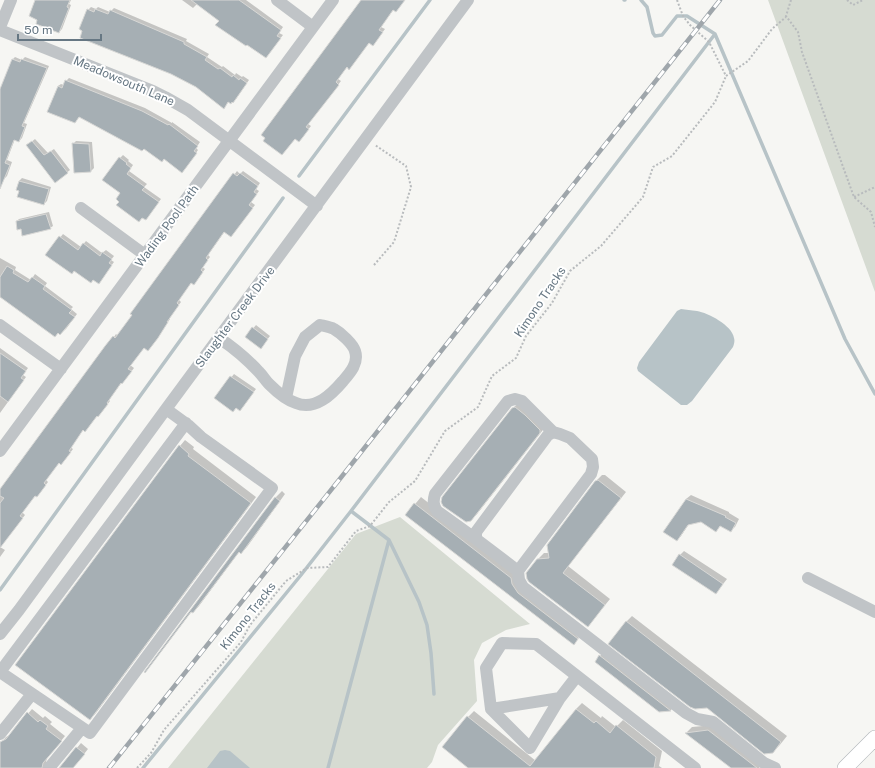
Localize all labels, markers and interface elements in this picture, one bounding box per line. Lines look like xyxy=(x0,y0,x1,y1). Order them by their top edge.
scale bar xyxy=(18,16,101,42)
text: 50 m xyxy=(24,23,52,37)
street label: Meadowsouth Lane xyxy=(71,53,177,109)
street label: Wading Pool Path xyxy=(132,182,202,270)
street label: Slaughter Creek Drive xyxy=(192,263,278,370)
street label: Kimono Tracks xyxy=(511,264,569,340)
street label: Kimono Tracks xyxy=(217,579,279,653)

